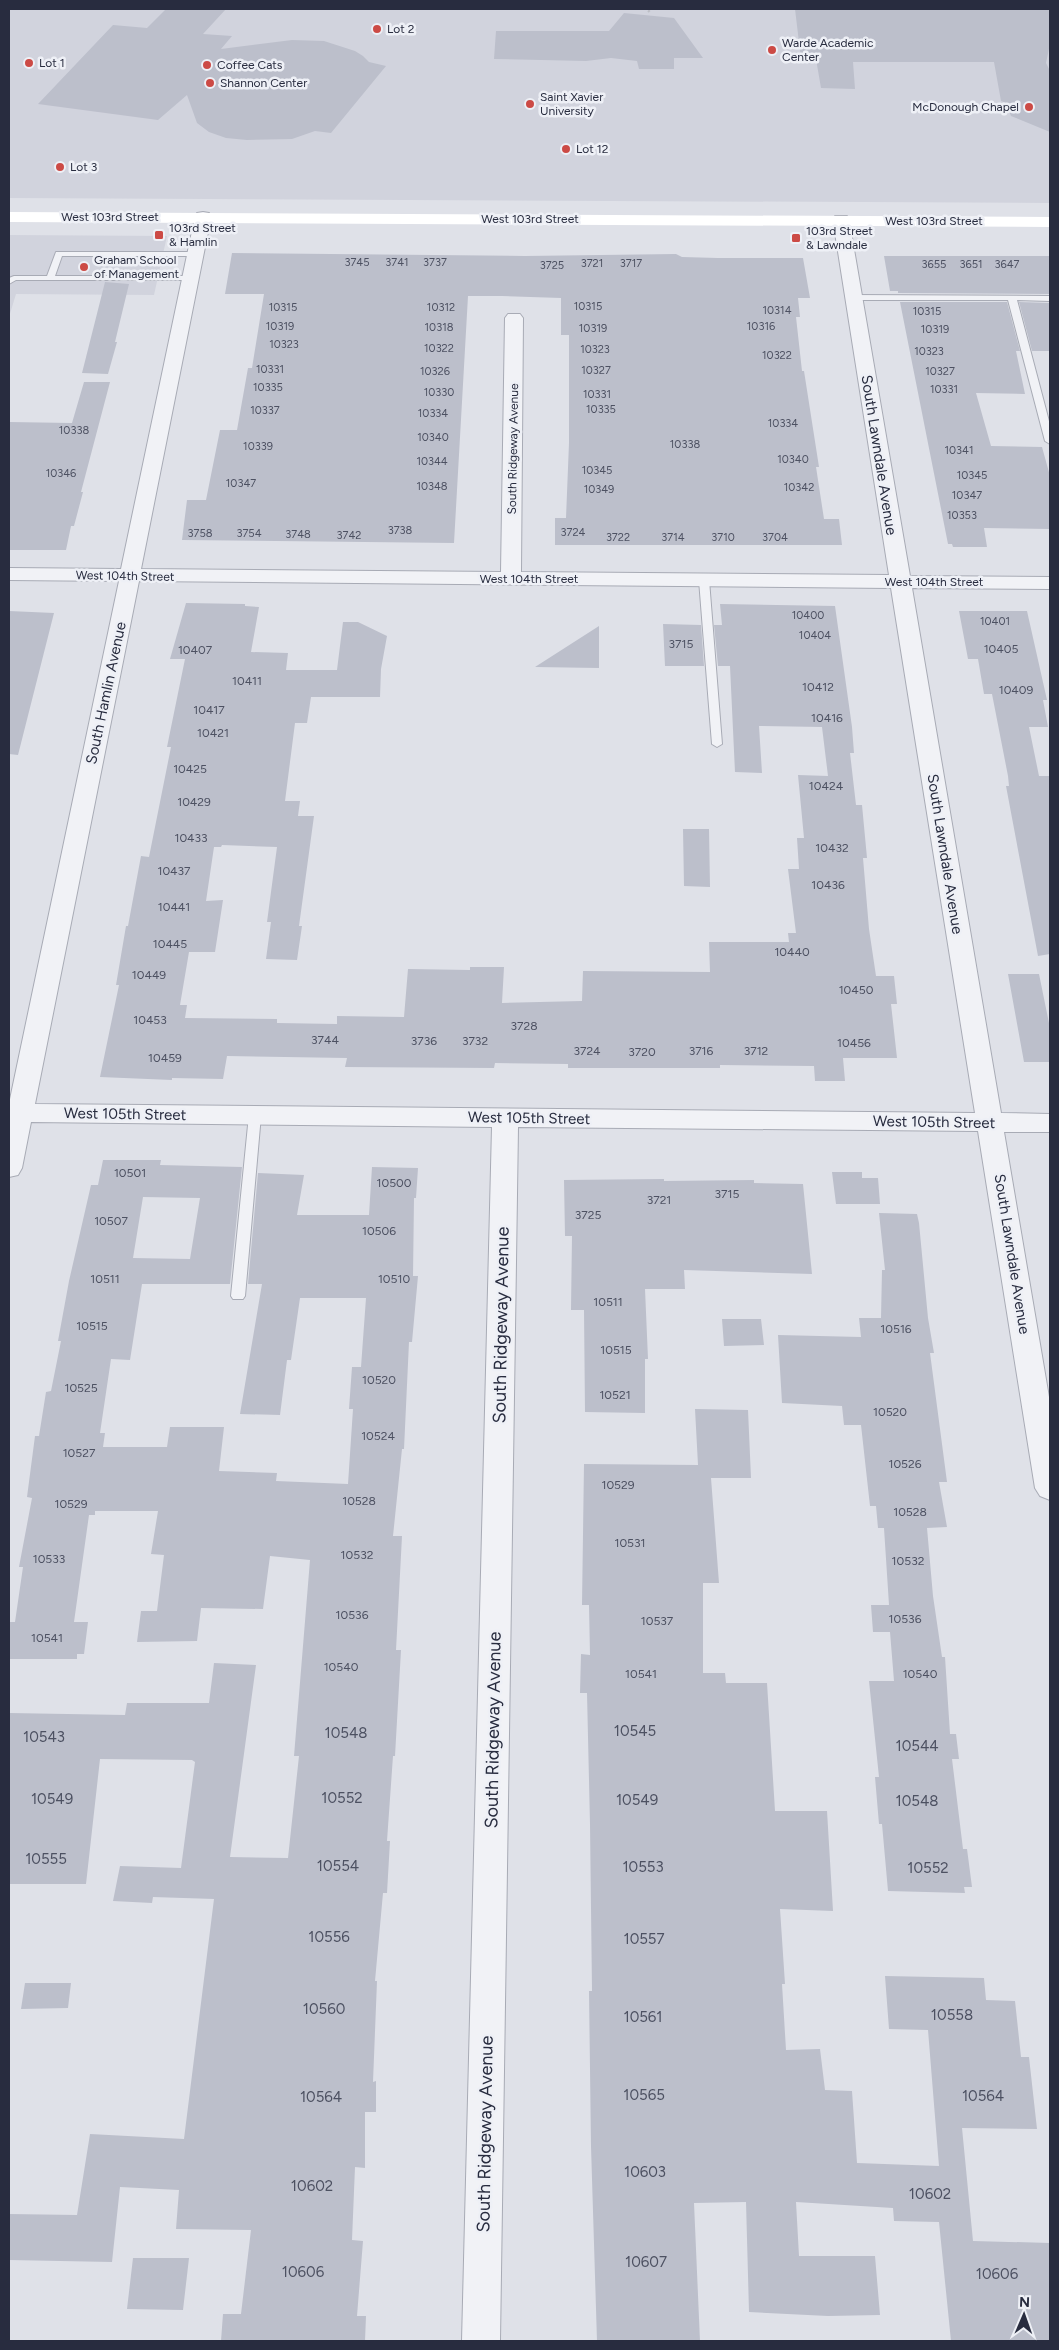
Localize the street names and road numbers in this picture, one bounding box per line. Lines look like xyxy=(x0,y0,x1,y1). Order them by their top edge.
street label: West 103rd Street xyxy=(61,210,159,224)
street label: West 103rd Street xyxy=(481,212,579,226)
street label: West 103rd Street xyxy=(885,214,983,228)
street label: South Lawndale Avenue xyxy=(857,374,901,536)
street label: South Ridgeway Avenue xyxy=(505,383,521,515)
street label: West 104th Street xyxy=(76,568,175,584)
street label: West 104th Street xyxy=(480,572,579,586)
street label: West 104th Street xyxy=(885,575,984,589)
street label: South Hamlin Avenue xyxy=(82,620,130,766)
street label: South Lawndale Avenue xyxy=(923,773,967,935)
street label: West 105th Street xyxy=(64,1104,187,1124)
street label: West 105th Street xyxy=(468,1108,591,1128)
street label: West 105th Street xyxy=(873,1112,996,1132)
street label: South Lawndale Avenue xyxy=(990,1173,1034,1335)
street label: South Ridgeway Avenue xyxy=(488,1226,514,1424)
street label: South Ridgeway Avenue xyxy=(480,1631,506,1829)
street label: South Ridgeway Avenue xyxy=(472,2035,498,2233)

